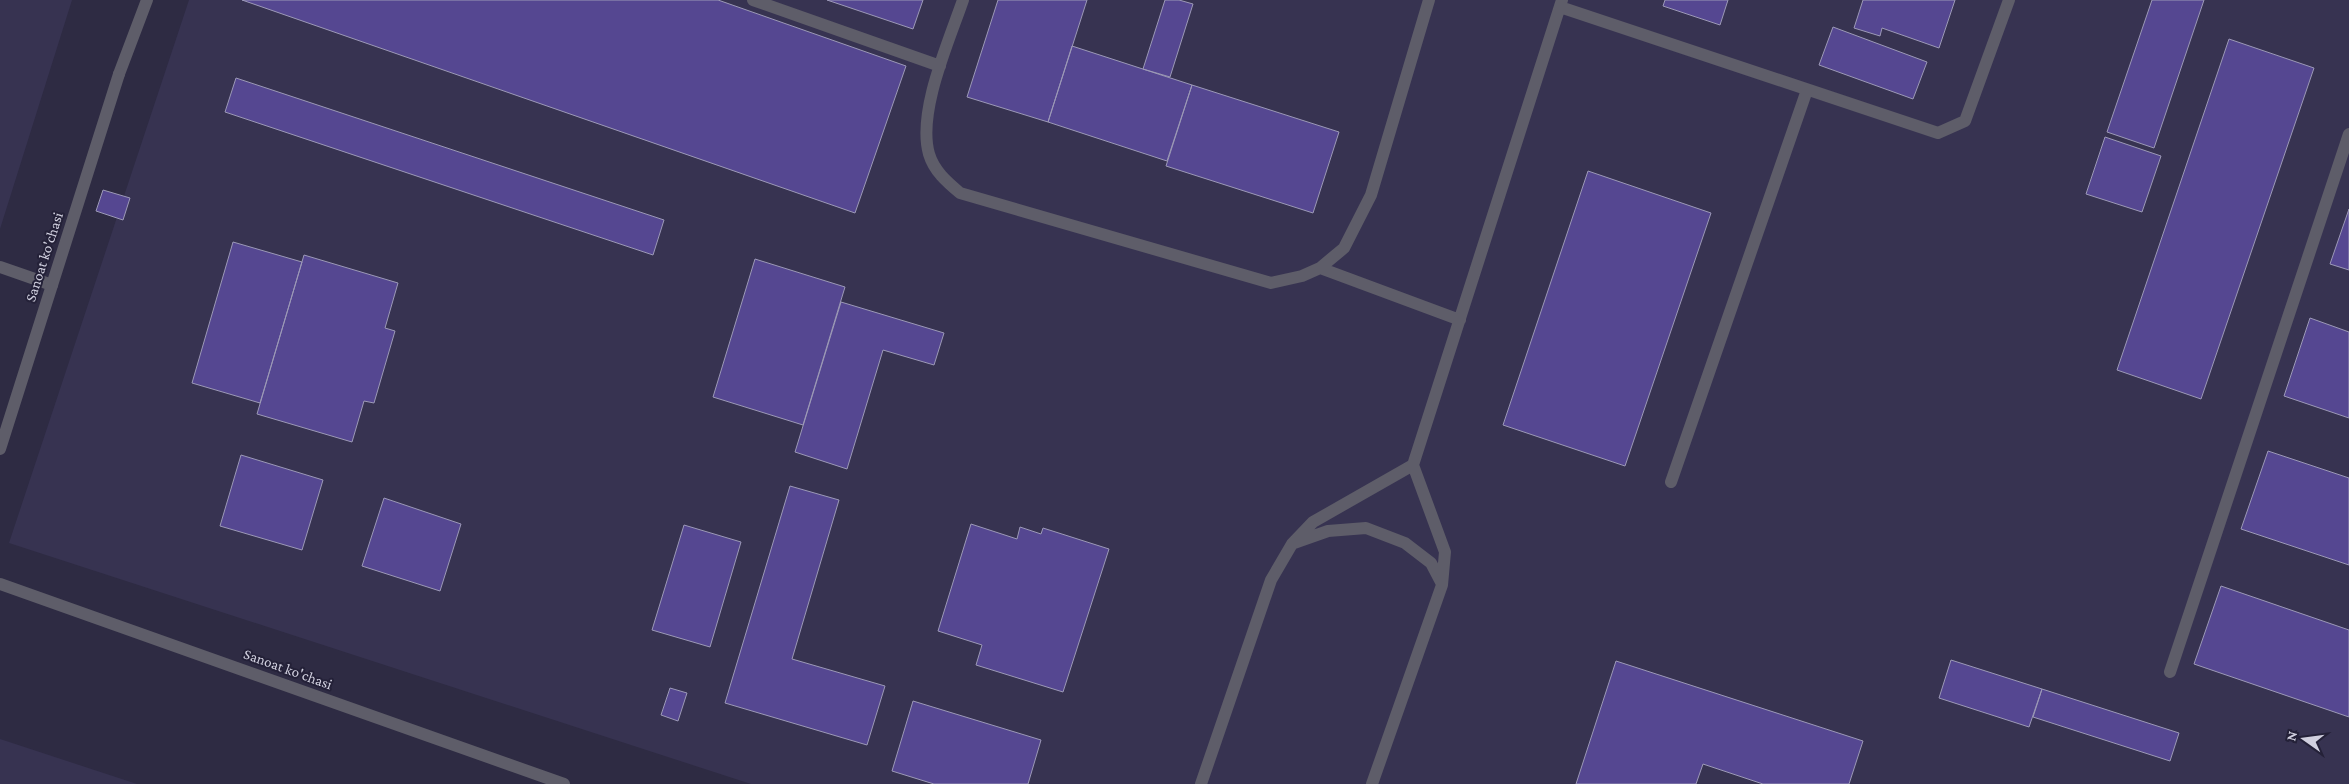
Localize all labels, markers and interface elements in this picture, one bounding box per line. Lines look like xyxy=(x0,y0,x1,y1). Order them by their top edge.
street label: Sanoat ko'chasi xyxy=(22,210,66,304)
street label: Sanoat ko'chasi xyxy=(242,646,335,692)
north arrow xyxy=(2279,714,2329,764)
text: N xyxy=(2282,729,2300,742)

